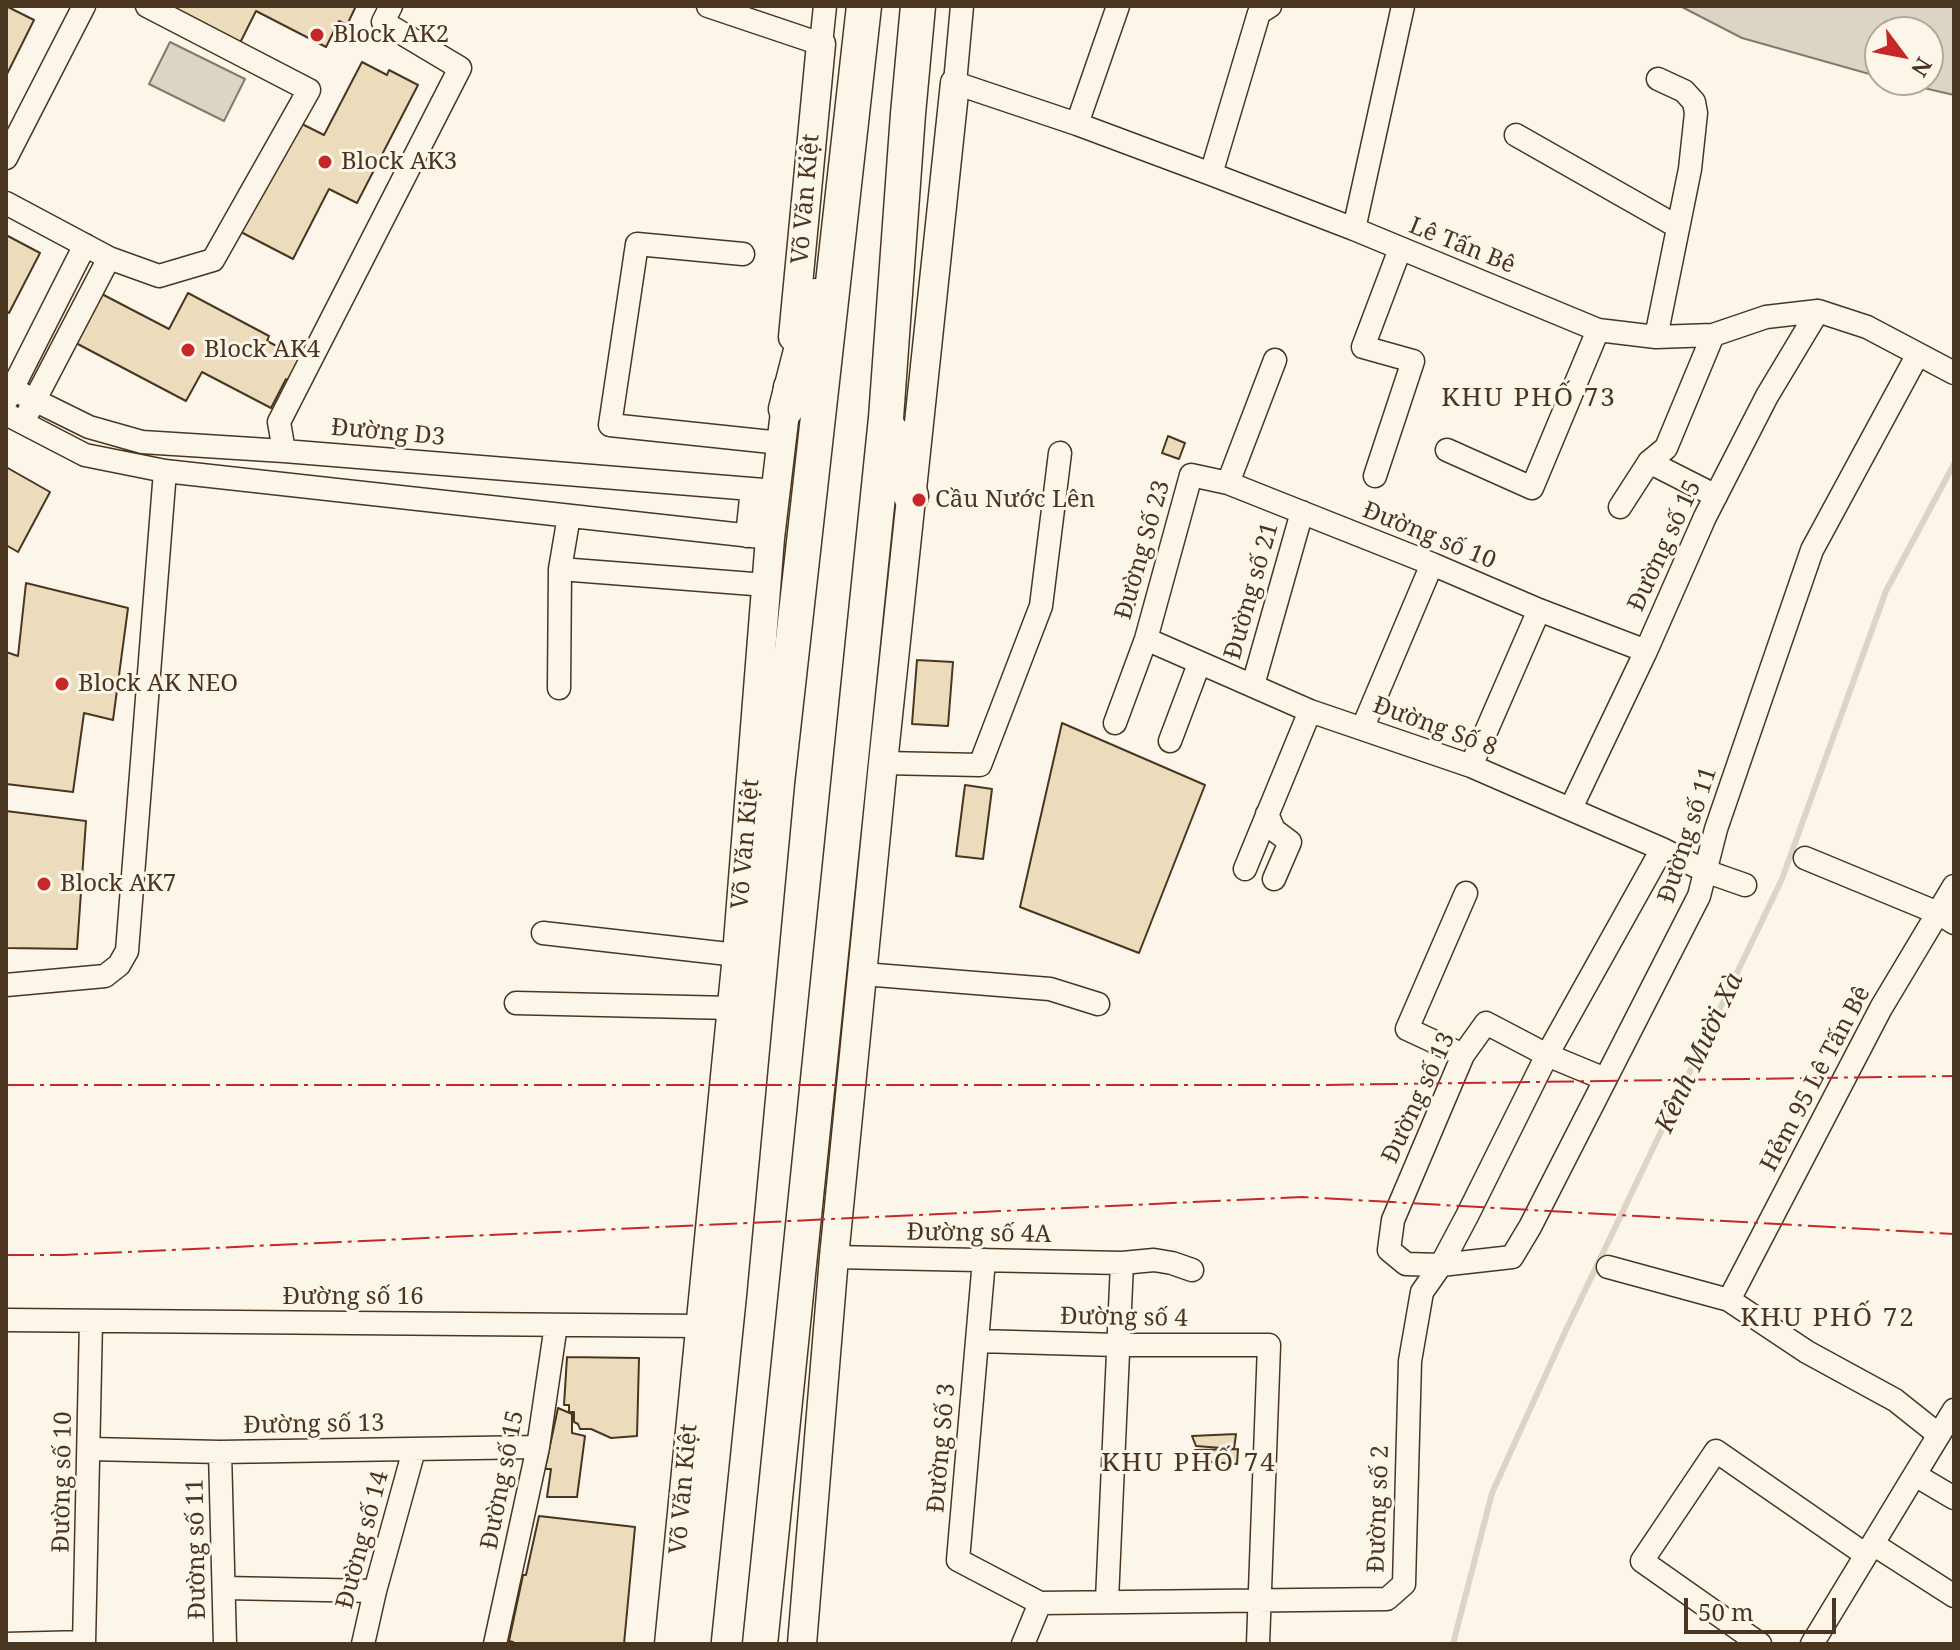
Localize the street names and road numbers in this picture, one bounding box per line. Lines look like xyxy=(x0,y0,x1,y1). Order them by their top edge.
street label: Võ Văn Kiệt xyxy=(786,133,826,265)
street label: Lê Tấn Bê xyxy=(1405,212,1519,280)
street label: Đường D3 xyxy=(330,414,446,452)
street label: Đường số 15 xyxy=(1622,476,1708,616)
street label: Đường Số 23 xyxy=(1109,477,1177,623)
street label: Đường số 10 xyxy=(1358,496,1500,576)
street label: Đường số 21 xyxy=(1219,519,1285,663)
street label: Đường Số 8 xyxy=(1369,691,1501,763)
street label: Đường số 11 xyxy=(1653,763,1723,907)
street label: Võ Văn Kiệt xyxy=(726,778,766,910)
street label: Hẻm 95 Lê Tấn Bê xyxy=(1755,981,1877,1177)
street label: Đường số 13 xyxy=(1376,1028,1462,1168)
street label: Đường số 4A xyxy=(906,1218,1052,1250)
street label: Đường số 16 xyxy=(282,1283,424,1311)
street label: Đường số 4 xyxy=(1060,1302,1188,1334)
street label: Đường Số 3 xyxy=(922,1382,962,1514)
street label: Đường số 15 xyxy=(475,1408,531,1552)
street label: Đường số 13 xyxy=(243,1409,385,1441)
street label: Đường số 10 xyxy=(47,1411,79,1553)
street label: Võ Văn Kiệt xyxy=(664,1423,704,1555)
street label: Đường số 2 xyxy=(1362,1445,1396,1573)
street label: Đường số 14 xyxy=(331,1468,395,1612)
street label: Đường số 11 xyxy=(181,1478,213,1620)

